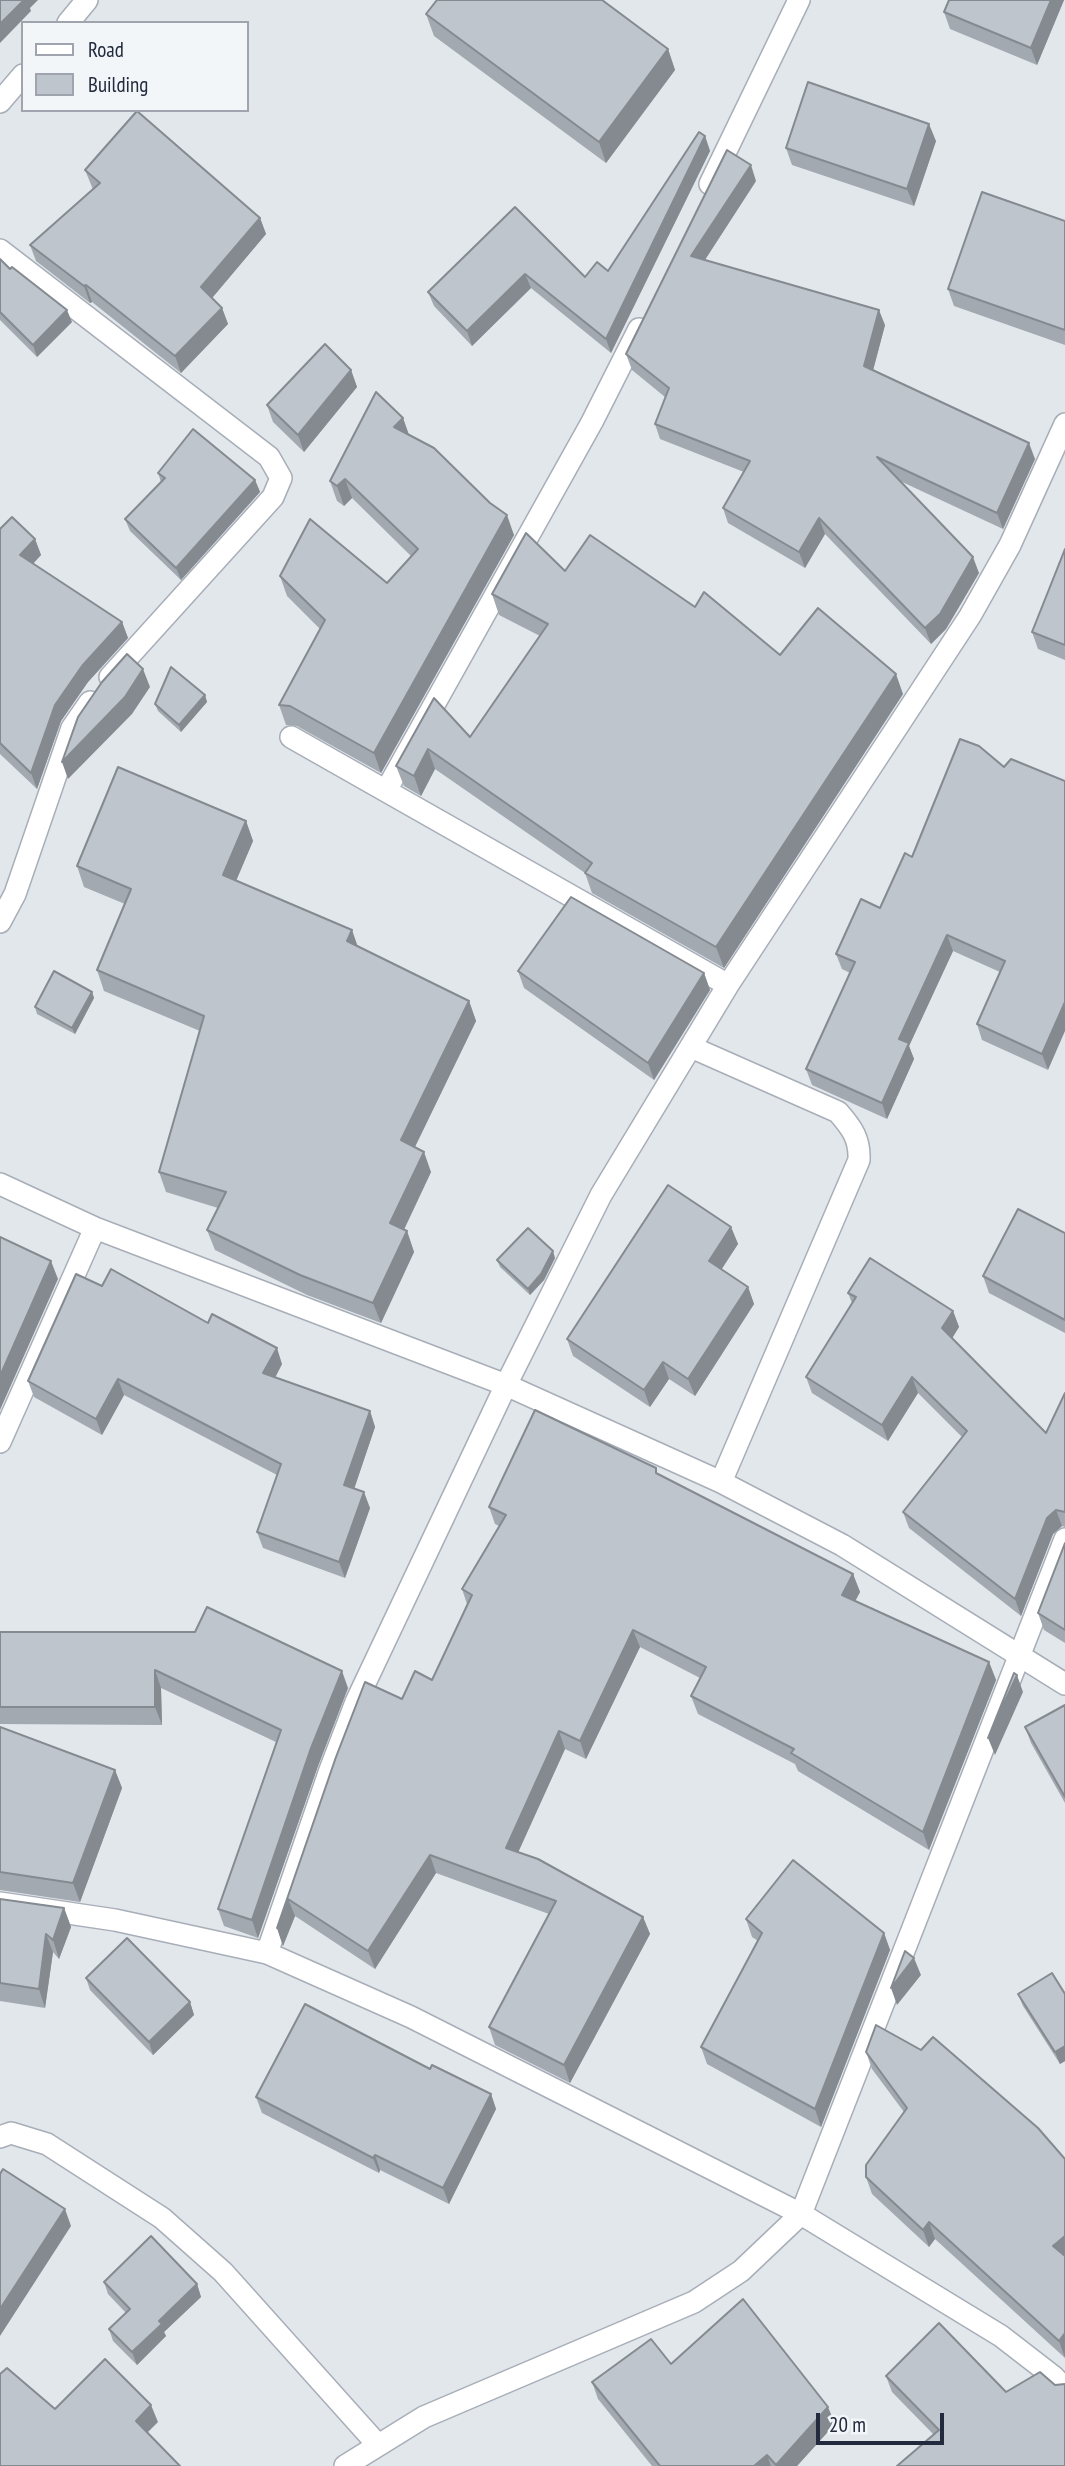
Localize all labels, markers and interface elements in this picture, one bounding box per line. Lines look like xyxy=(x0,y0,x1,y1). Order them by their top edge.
legend xyxy=(21,21,248,112)
text: Road xyxy=(88,36,124,63)
text: Building xyxy=(88,71,148,98)
scale bar xyxy=(820,2400,948,2444)
text: 20 m xyxy=(829,2411,866,2438)

